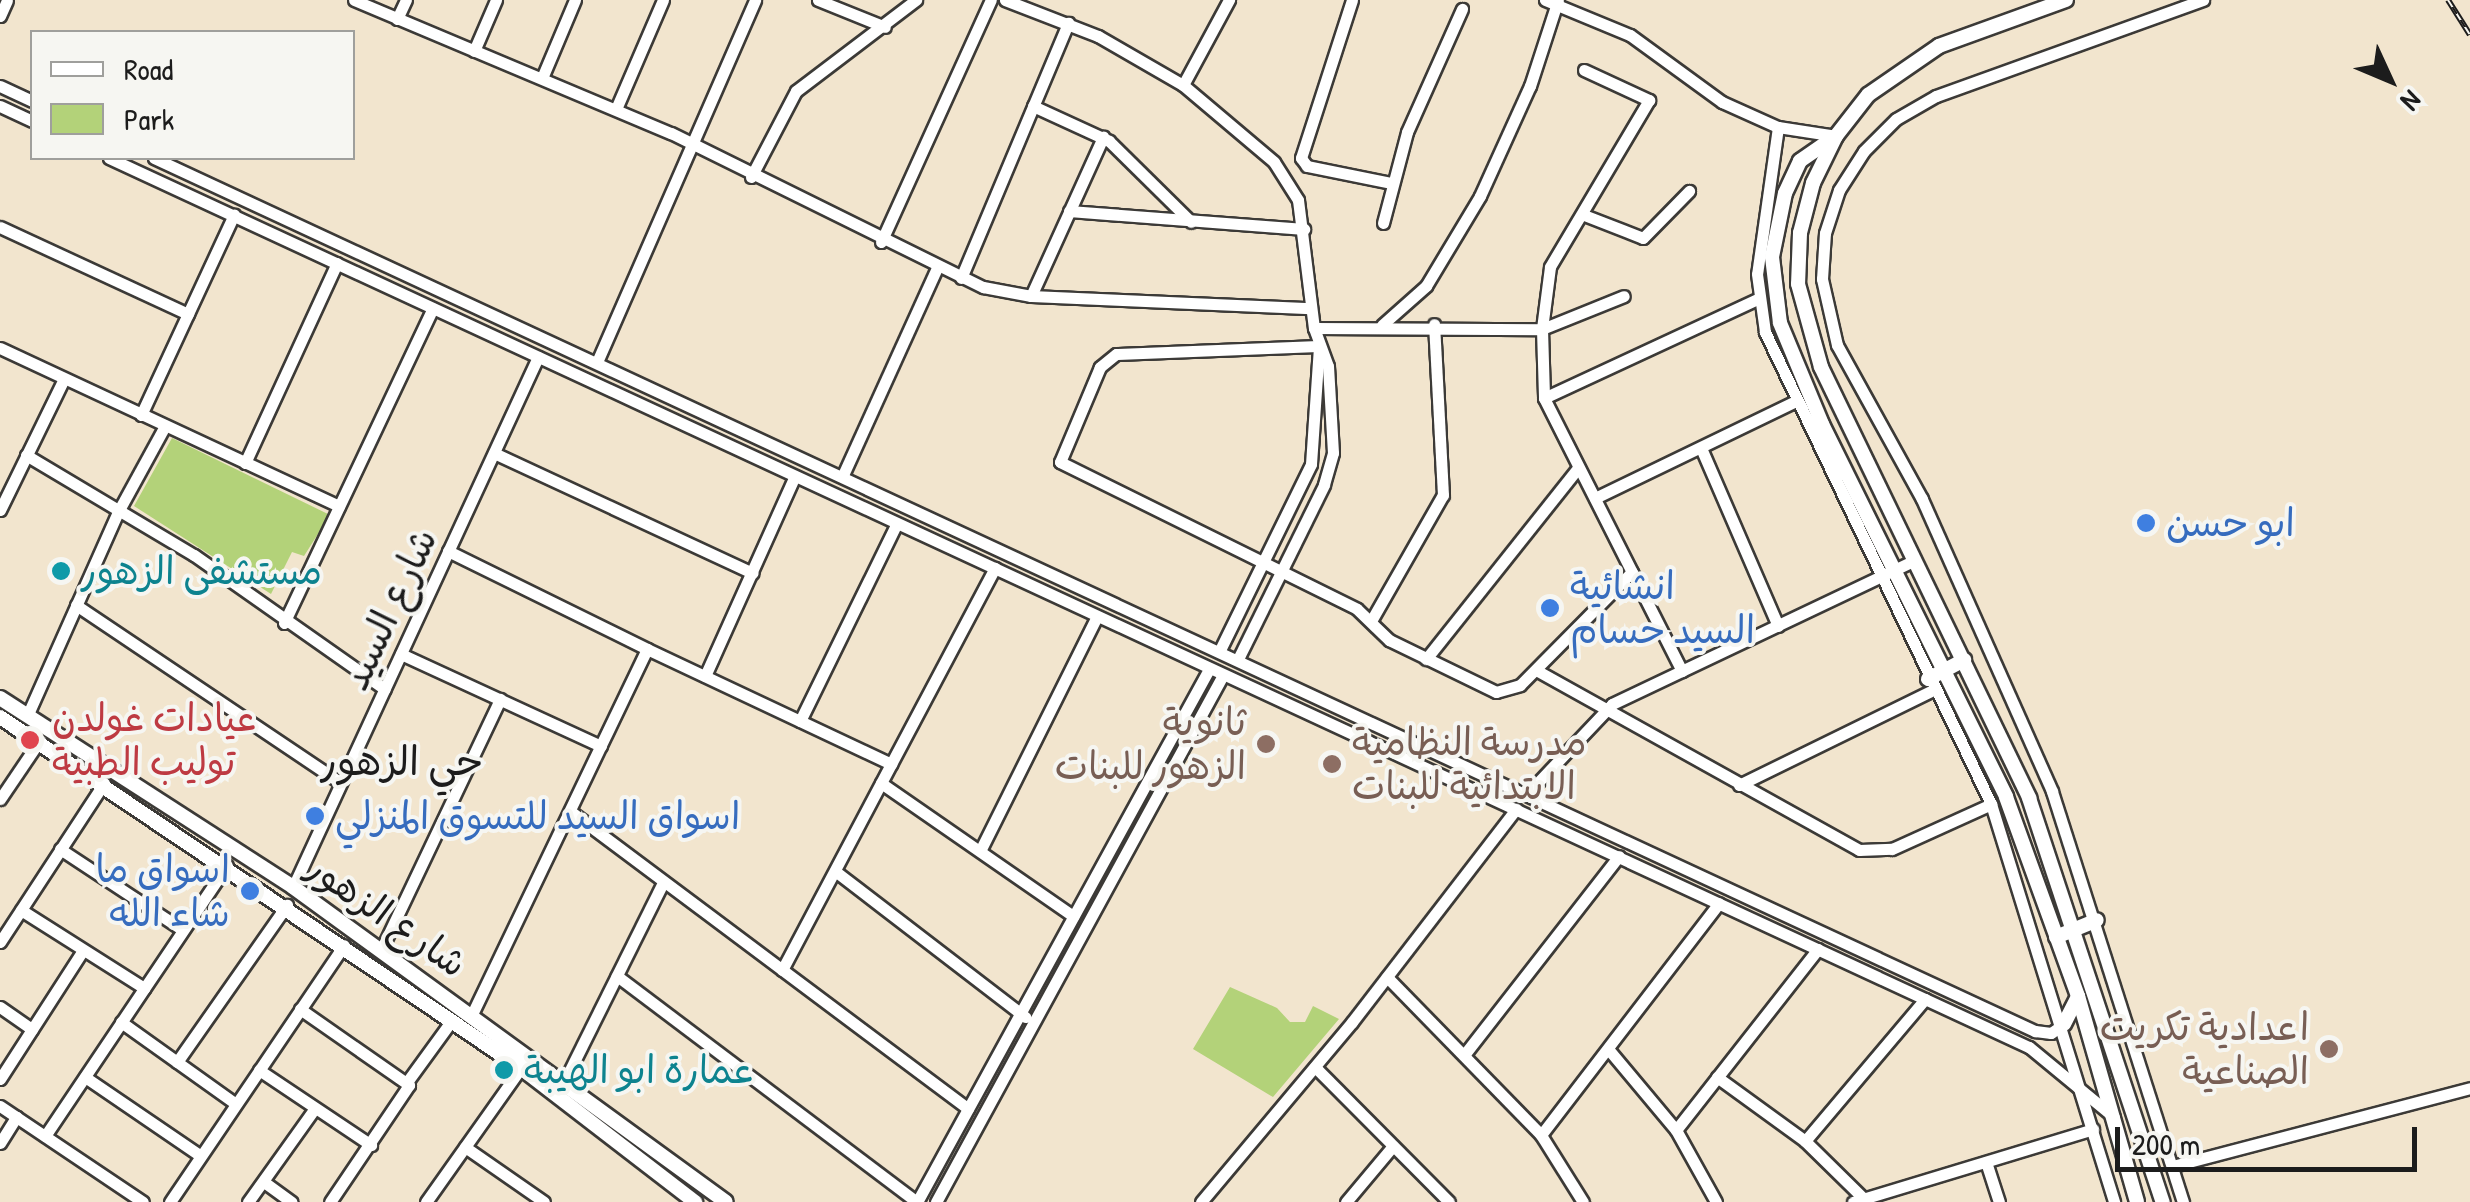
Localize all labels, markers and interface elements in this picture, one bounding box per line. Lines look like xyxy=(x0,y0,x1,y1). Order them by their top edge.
legend xyxy=(30,30,355,160)
north arrow xyxy=(2340,30,2440,130)
text: Road xyxy=(124,49,173,89)
text: N xyxy=(2393,82,2430,119)
text: Park xyxy=(124,99,174,139)
place label: ابو حسن xyxy=(2166,500,2295,546)
marker: ابو حسن xyxy=(2135,512,2157,534)
street label: شارع السيد xyxy=(332,521,446,697)
place label: مستشفى الزهور xyxy=(81,548,322,594)
marker: مستشفى الزهور xyxy=(50,560,72,582)
place label: انشائية السيد حسام xyxy=(1570,563,1755,652)
marker: انشائية السيد حسام xyxy=(1539,597,1561,619)
place label: عيادات غولدن توليب الطبية xyxy=(52,695,256,784)
place label: ثانوية الزهور للبنات xyxy=(1055,699,1246,788)
place label: مدرسة النظامية الابتدائية للبنات xyxy=(1352,719,1587,808)
marker: عيادات غولدن توليب الطبية xyxy=(17,727,43,753)
marker: ثانوية الزهور للبنات xyxy=(1255,733,1277,755)
district label: حي الزهور xyxy=(321,736,483,784)
marker: مدرسة النظامية الابتدائية للبنات xyxy=(1321,753,1343,775)
place label: اسواق السيد للتسوق المنزلي xyxy=(335,793,740,839)
marker: اسواق السيد للتسوق المنزلي xyxy=(304,805,326,827)
street label: شارع الزهور xyxy=(298,843,476,987)
place label: اسواق ما شاء الله xyxy=(96,846,230,936)
marker: اسواق ما شاء الله xyxy=(239,880,261,902)
place label: اعدادية تكريت الصناعية xyxy=(2100,1004,2309,1094)
marker: اعدادية تكريت الصناعية xyxy=(2318,1038,2340,1060)
place label: عمارة ابو الهيبة xyxy=(524,1047,756,1093)
marker: عمارة ابو الهيبة xyxy=(493,1059,515,1081)
scale bar xyxy=(2120,1107,2422,1169)
text: 200 m xyxy=(2132,1124,2200,1164)

